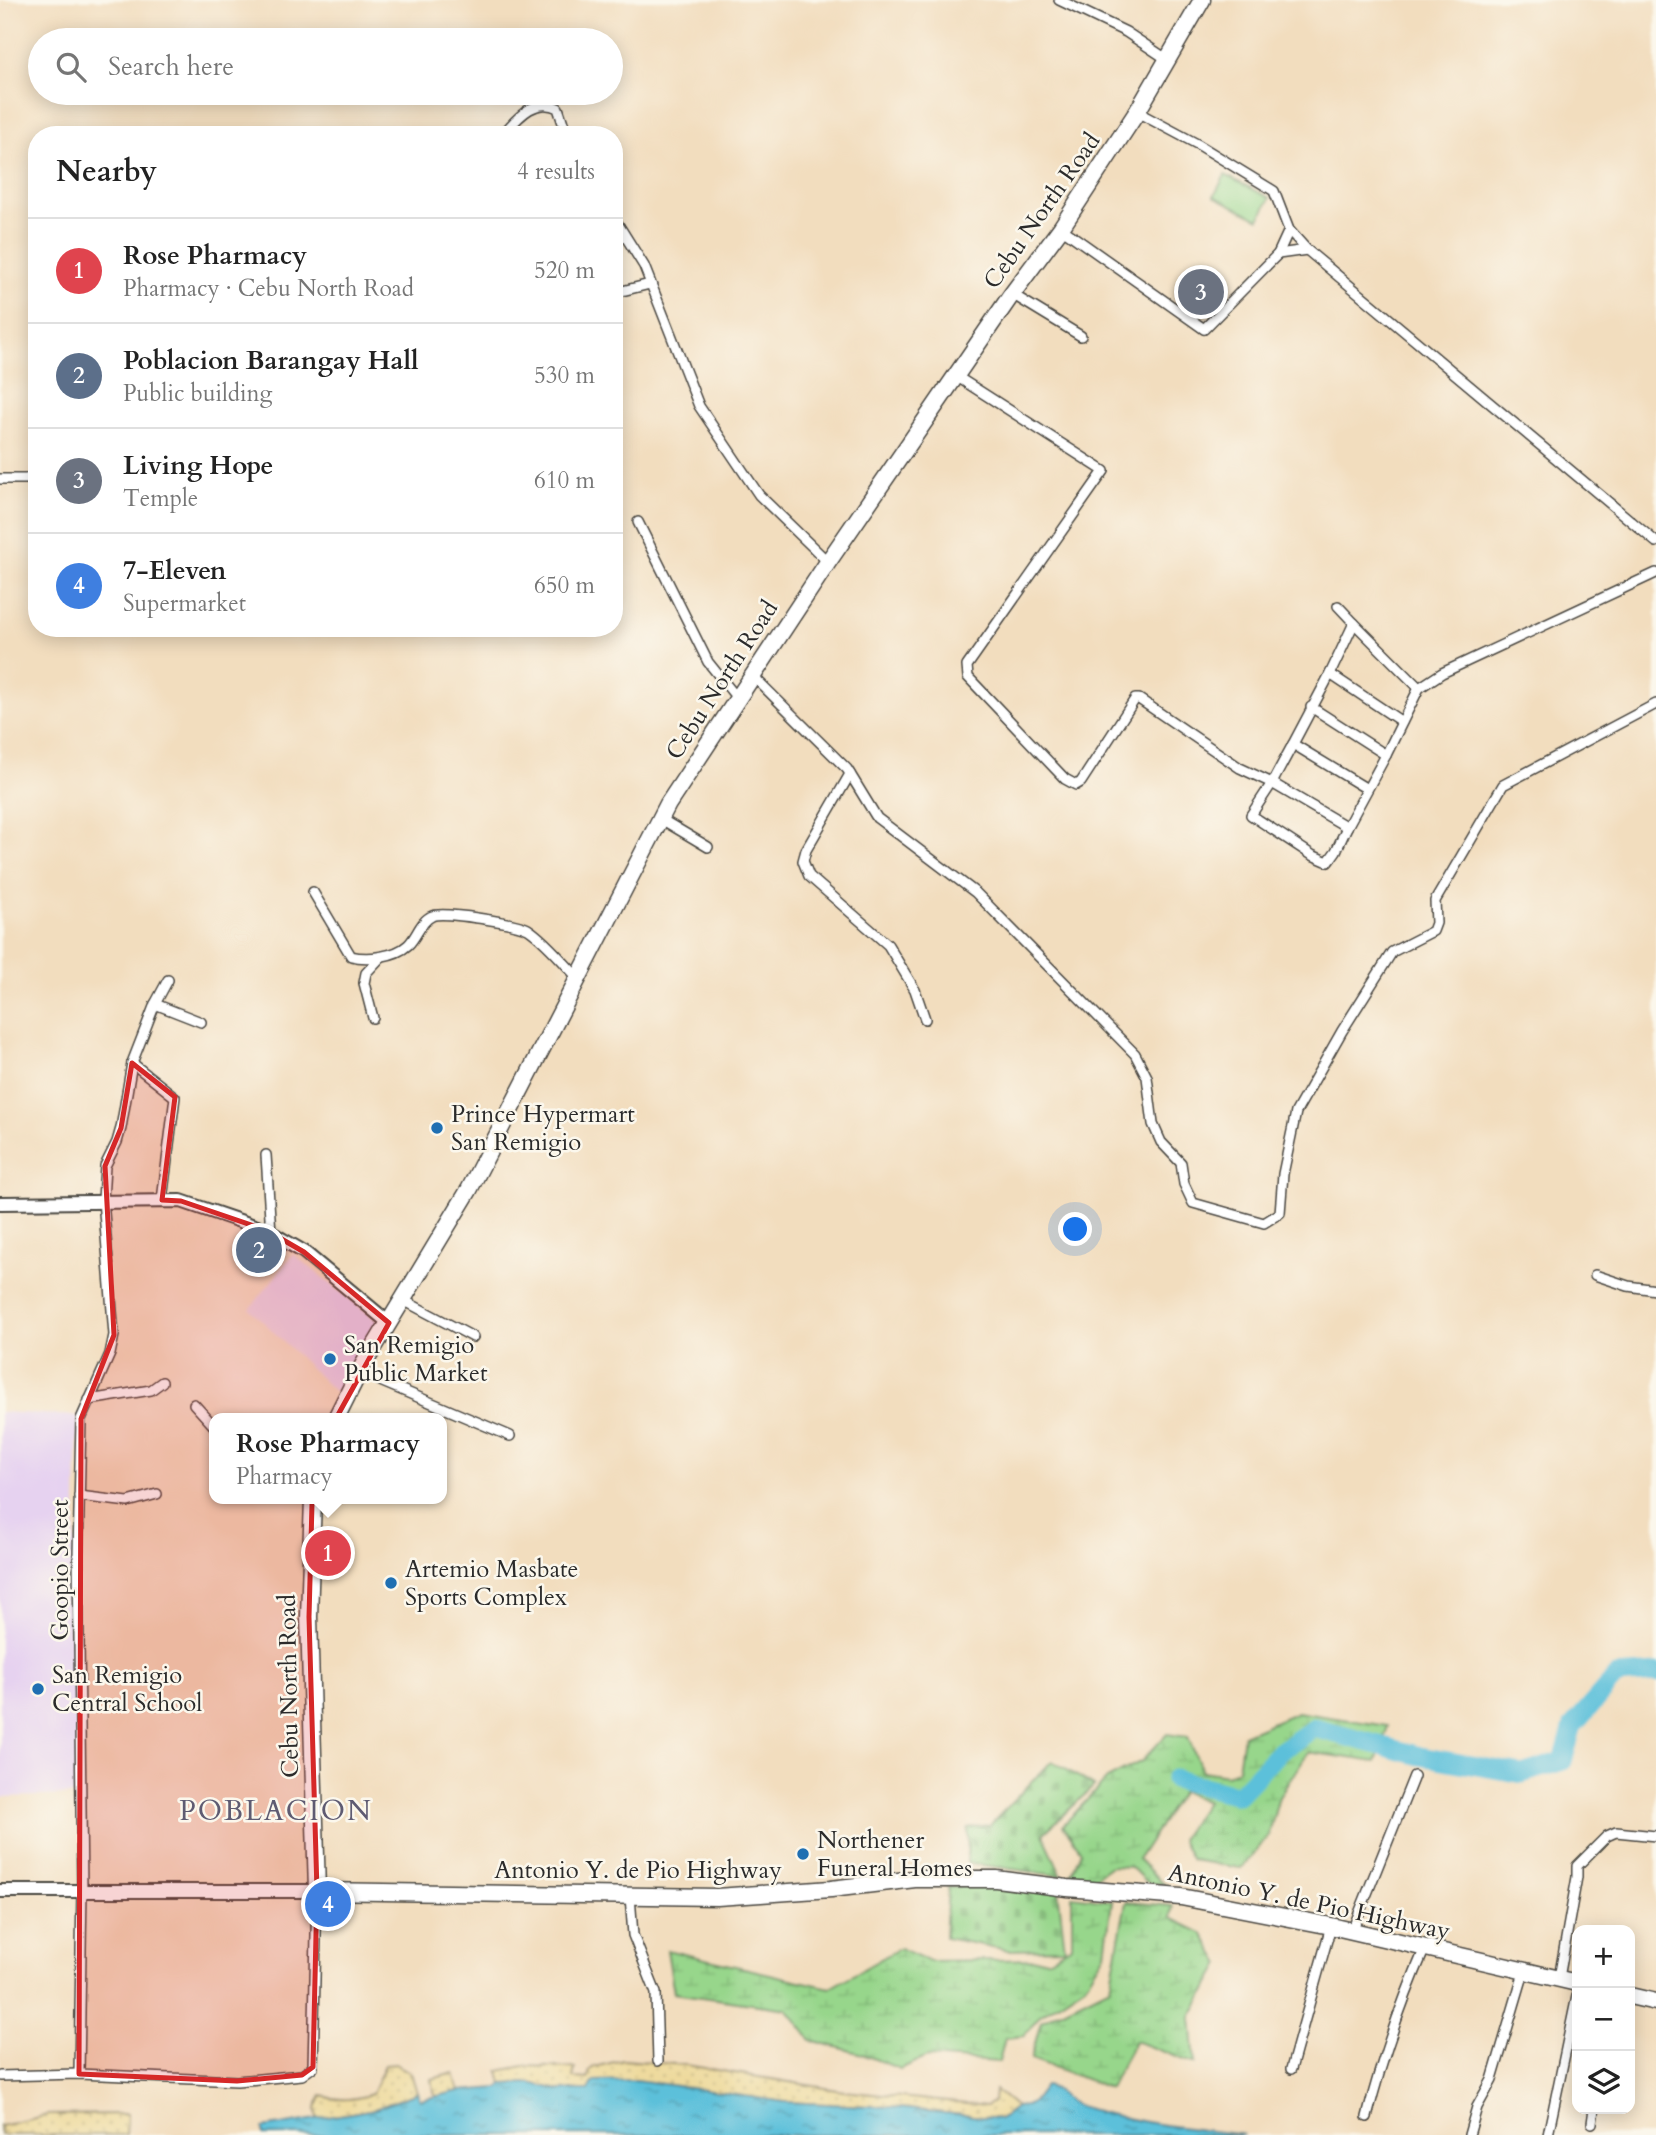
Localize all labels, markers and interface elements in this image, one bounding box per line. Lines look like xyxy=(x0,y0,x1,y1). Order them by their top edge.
search box xyxy=(28,28,623,105)
icon: search xyxy=(52,48,90,86)
text: Search here xyxy=(108,49,234,84)
street label: Cebu North Road xyxy=(976,126,1108,296)
text: Nearby xyxy=(56,151,157,192)
text: 4 results xyxy=(517,156,595,187)
text: Rose Pharmacy xyxy=(123,238,307,273)
text: 1 xyxy=(73,255,85,286)
text: 520 m xyxy=(534,255,595,286)
pin: 3 xyxy=(1178,266,1224,318)
text: Pharmacy · Cebu North Road xyxy=(123,273,414,304)
text: Poblacion Barangay Hall xyxy=(123,343,419,378)
text: 2 xyxy=(73,360,85,391)
text: 530 m xyxy=(534,360,595,391)
text: Public building xyxy=(123,378,273,409)
text: Living Hope xyxy=(123,448,273,483)
text: 3 xyxy=(73,465,85,496)
text: 610 m xyxy=(534,465,595,496)
text: Temple xyxy=(123,483,198,514)
text: 7-Eleven xyxy=(123,553,227,588)
text: 4 xyxy=(73,570,85,601)
text: 650 m xyxy=(534,570,595,601)
text: Supermarket xyxy=(123,588,246,619)
street label: Cebu North Road xyxy=(658,594,786,766)
place label: Prince Hypermart San Remigio xyxy=(451,1098,635,1159)
marker: Prince Hypermart San Remigio xyxy=(429,1120,445,1136)
your location xyxy=(1058,1212,1092,1246)
pin: 2 xyxy=(236,1224,282,1276)
place label: San Remigio Public Market xyxy=(344,1329,488,1390)
marker: San Remigio Public Market xyxy=(322,1351,338,1367)
popup xyxy=(209,1413,447,1504)
text: Rose Pharmacy xyxy=(236,1426,420,1461)
text: Pharmacy xyxy=(236,1461,333,1492)
street label: Goopio Street xyxy=(44,1499,77,1641)
pin: 1 xyxy=(305,1527,351,1579)
place label: Artemio Masbate Sports Complex xyxy=(405,1553,579,1614)
marker: Artemio Masbate Sports Complex xyxy=(383,1575,399,1591)
street label: Cebu North Road xyxy=(271,1594,307,1778)
place label: San Remigio Central School xyxy=(52,1659,202,1720)
marker: San Remigio Central School xyxy=(30,1681,46,1697)
district label: POBLACION xyxy=(179,1792,373,1830)
place label: Northener Funeral Homes xyxy=(817,1824,972,1885)
marker: Northener Funeral Homes xyxy=(795,1846,811,1862)
street label: Antonio Y. de Pio Highway xyxy=(494,1854,782,1887)
street label: Antonio Y. de Pio Highway xyxy=(1165,1856,1453,1948)
pin: 4 xyxy=(305,1878,351,1930)
map controls xyxy=(1572,1925,1635,2114)
button: + xyxy=(1572,1925,1635,1988)
button: − xyxy=(1572,1988,1635,2051)
button: layers xyxy=(1572,2051,1635,2114)

